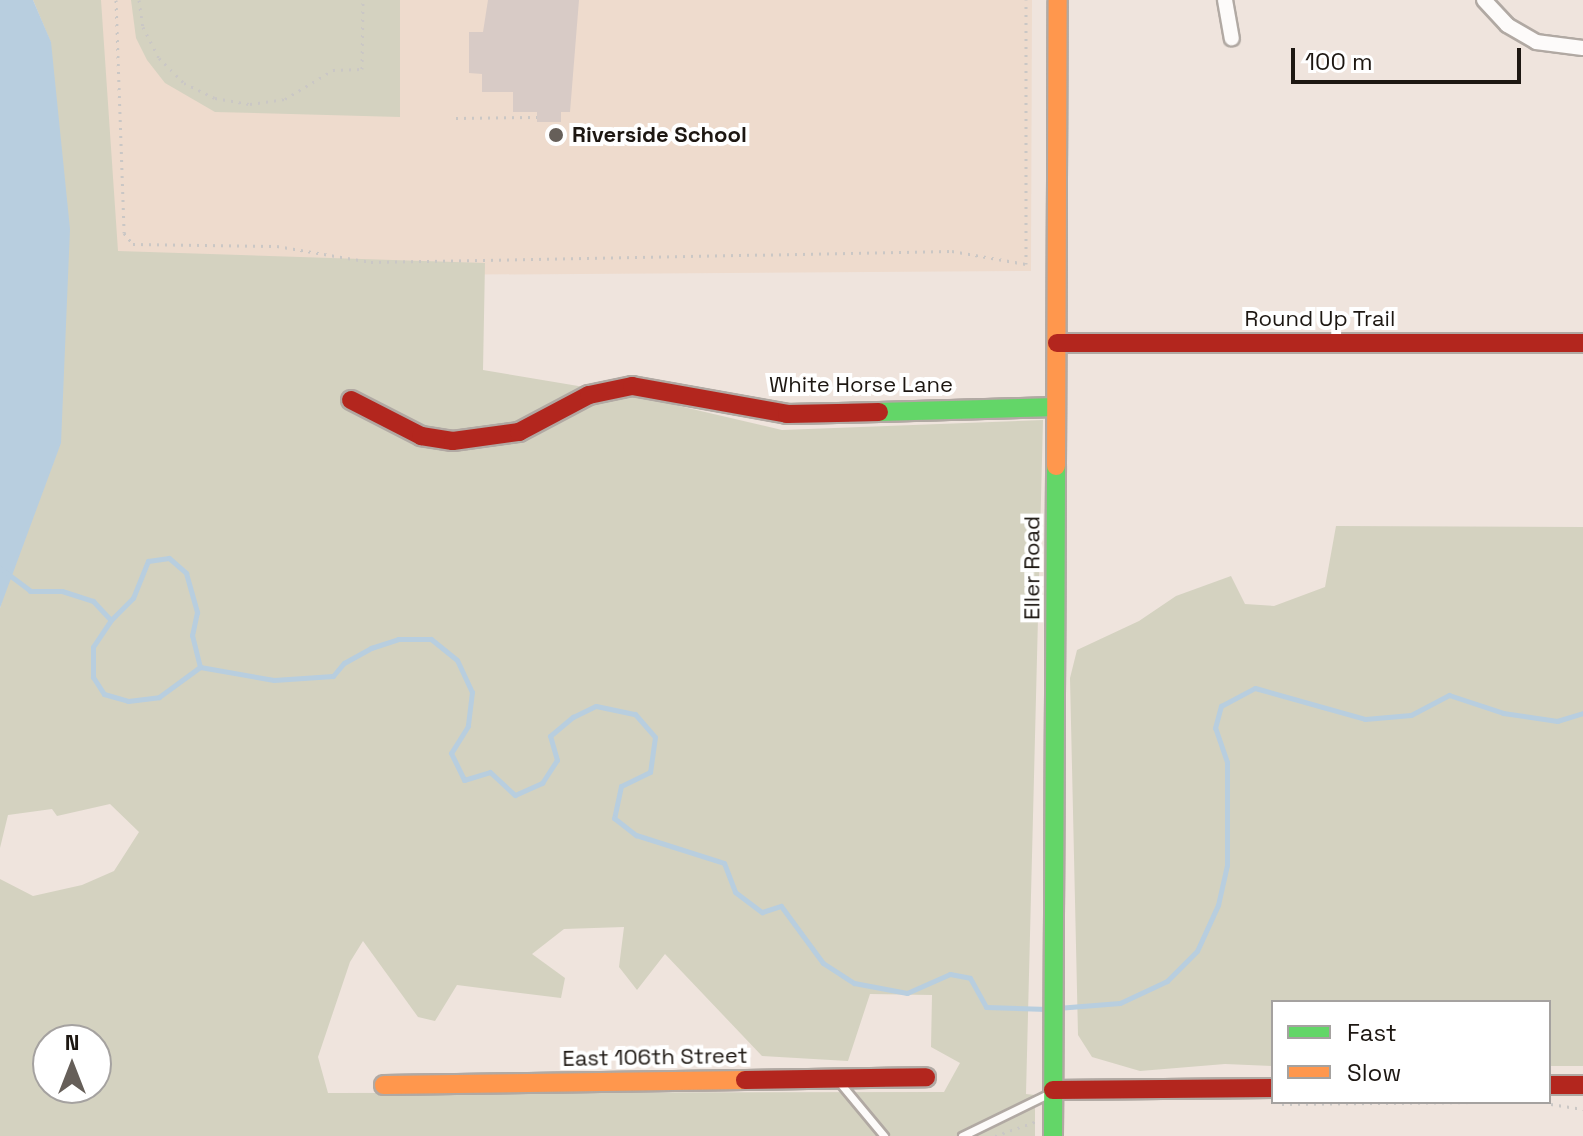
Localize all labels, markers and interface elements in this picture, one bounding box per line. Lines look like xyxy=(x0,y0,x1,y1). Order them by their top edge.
scale bar xyxy=(1295,32,1525,82)
text: 100 m xyxy=(1305,46,1373,77)
place label: Riverside School xyxy=(572,122,747,148)
marker: Riverside School xyxy=(547,126,565,144)
street label: Round Up Trail xyxy=(1244,306,1396,332)
street label: White Horse Lane xyxy=(769,372,953,398)
street label: Eller Road xyxy=(1019,516,1045,620)
legend xyxy=(1271,1000,1551,1104)
text: Fast xyxy=(1347,1017,1397,1048)
north arrow xyxy=(32,1024,112,1104)
text: N xyxy=(65,1028,79,1056)
street label: East 106th Street xyxy=(562,1042,748,1072)
text: Slow xyxy=(1347,1057,1401,1088)

